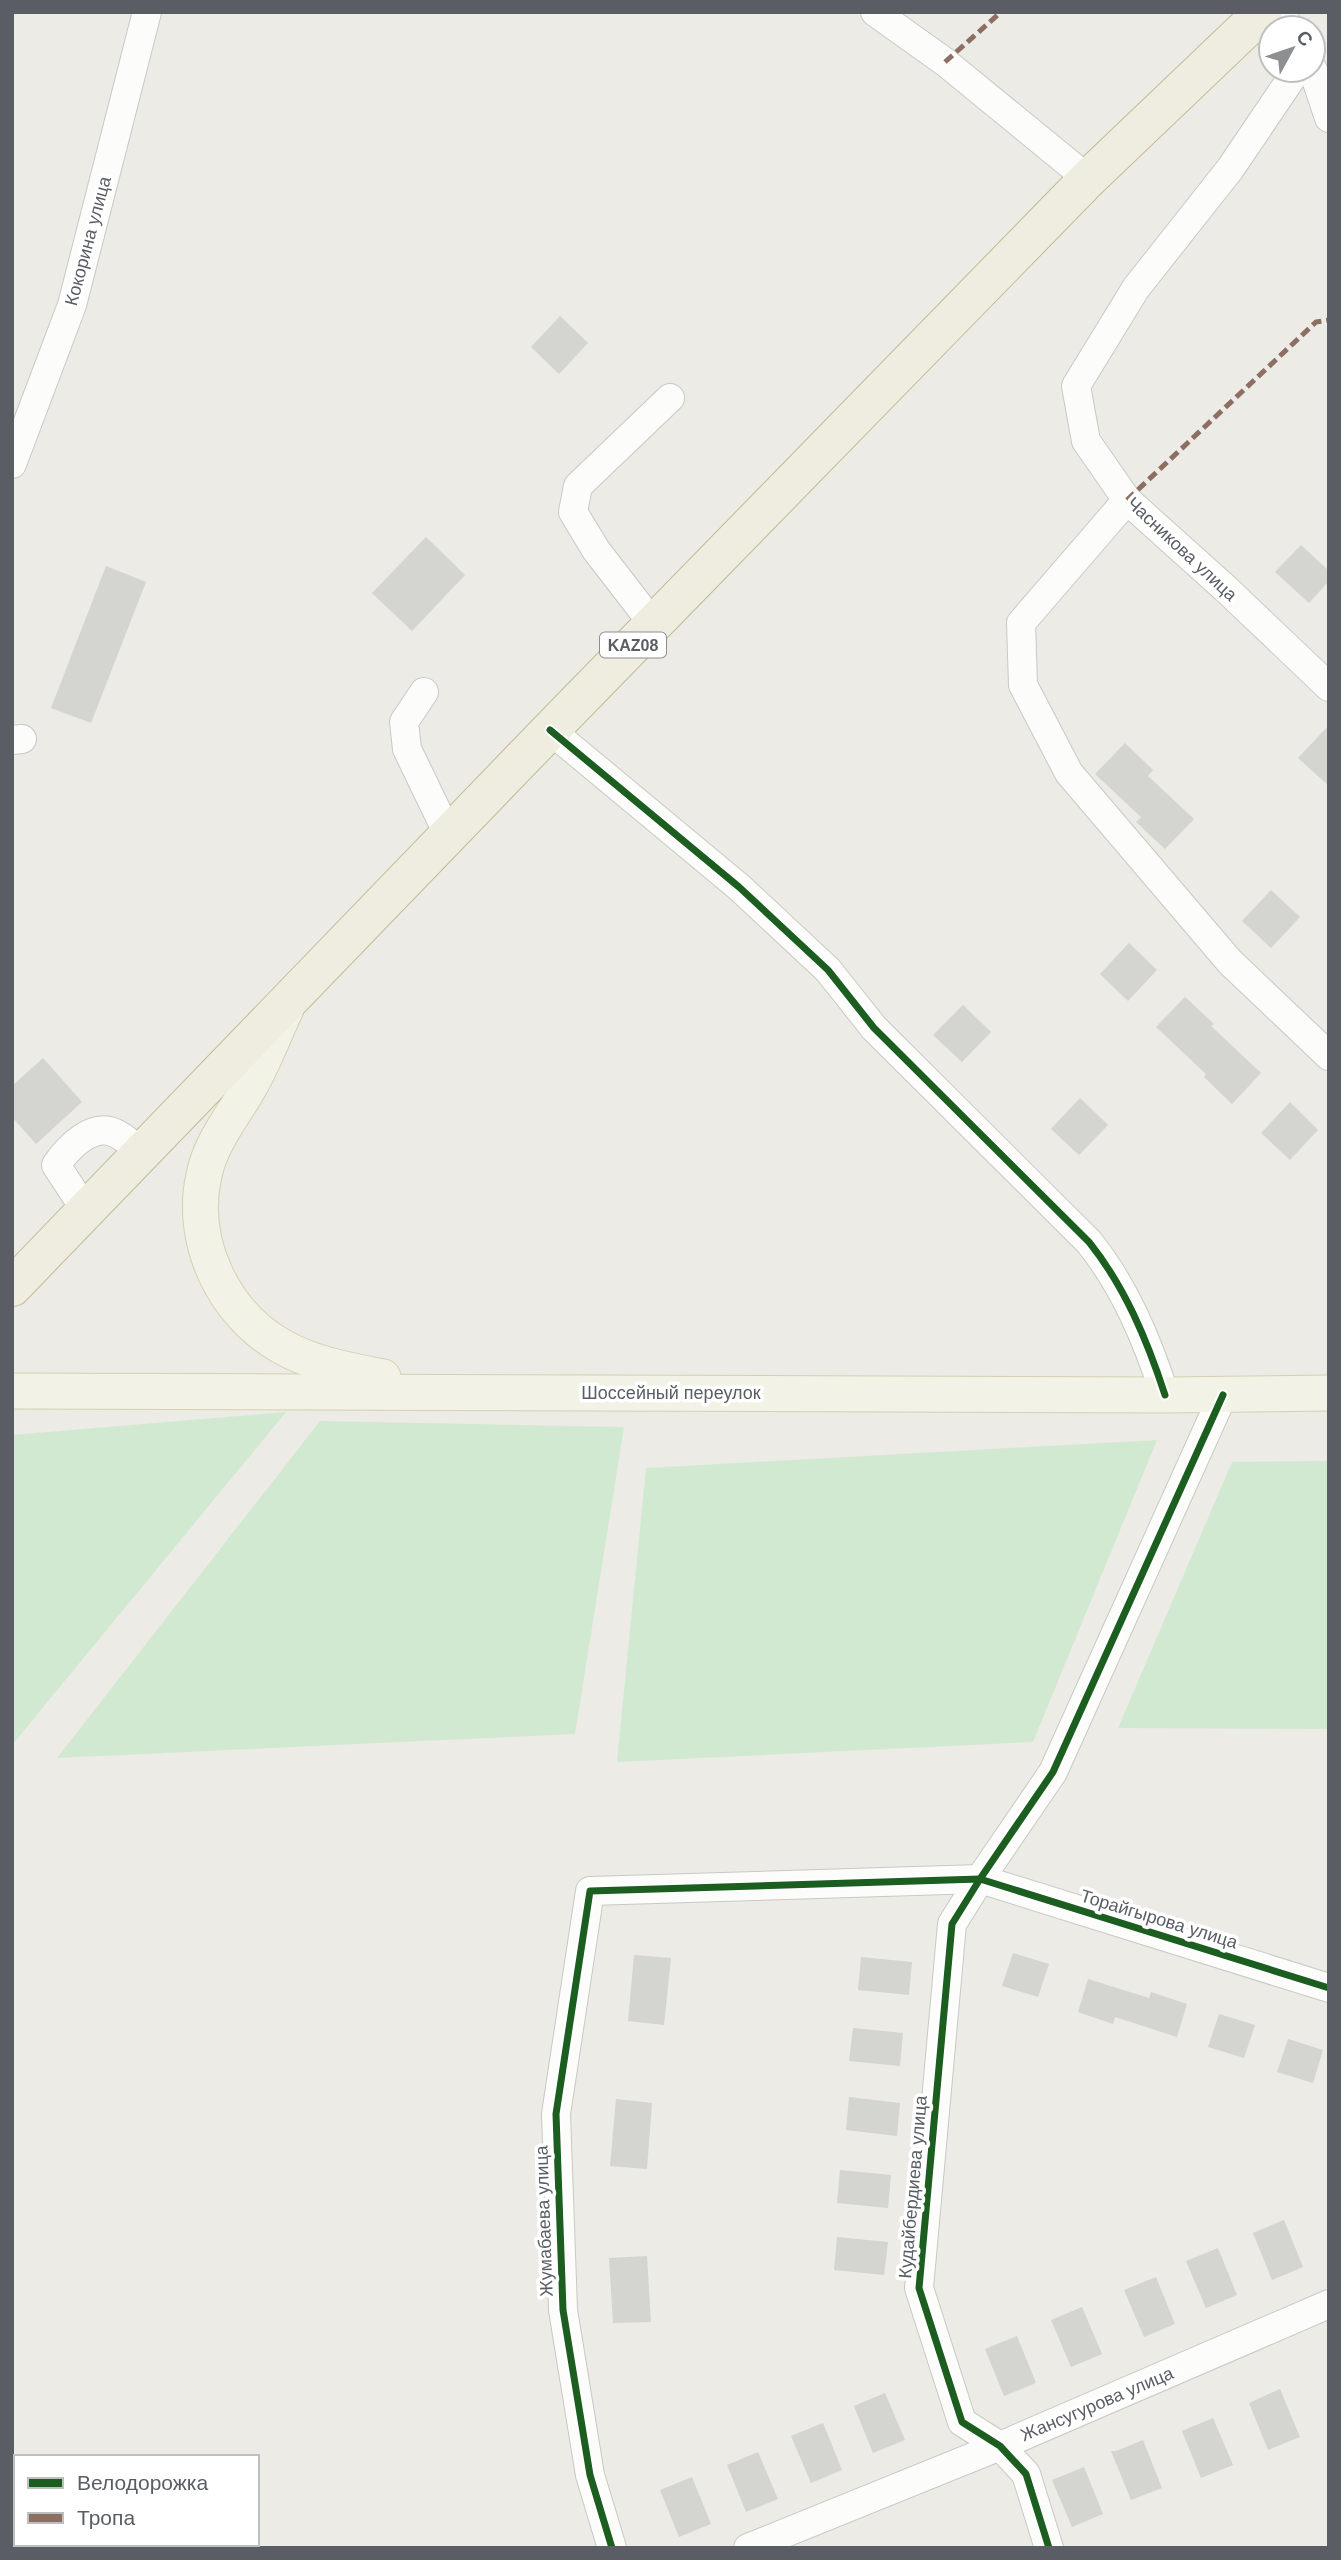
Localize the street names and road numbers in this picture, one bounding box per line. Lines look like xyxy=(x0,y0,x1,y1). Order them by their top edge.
street label: Кокорина улица xyxy=(61,173,115,308)
street label: Часникова улица xyxy=(1123,493,1242,606)
road number: KAZ08 xyxy=(600,632,666,658)
street label: Шоссейный переулок xyxy=(581,1383,761,1403)
street label: Торайгырова улица xyxy=(1078,1886,1241,1953)
street label: Кудайбердиева улица xyxy=(895,2094,931,2279)
street label: Жумабаева улица xyxy=(531,2144,557,2297)
street label: Жансугурова улица xyxy=(1018,2362,1177,2445)

